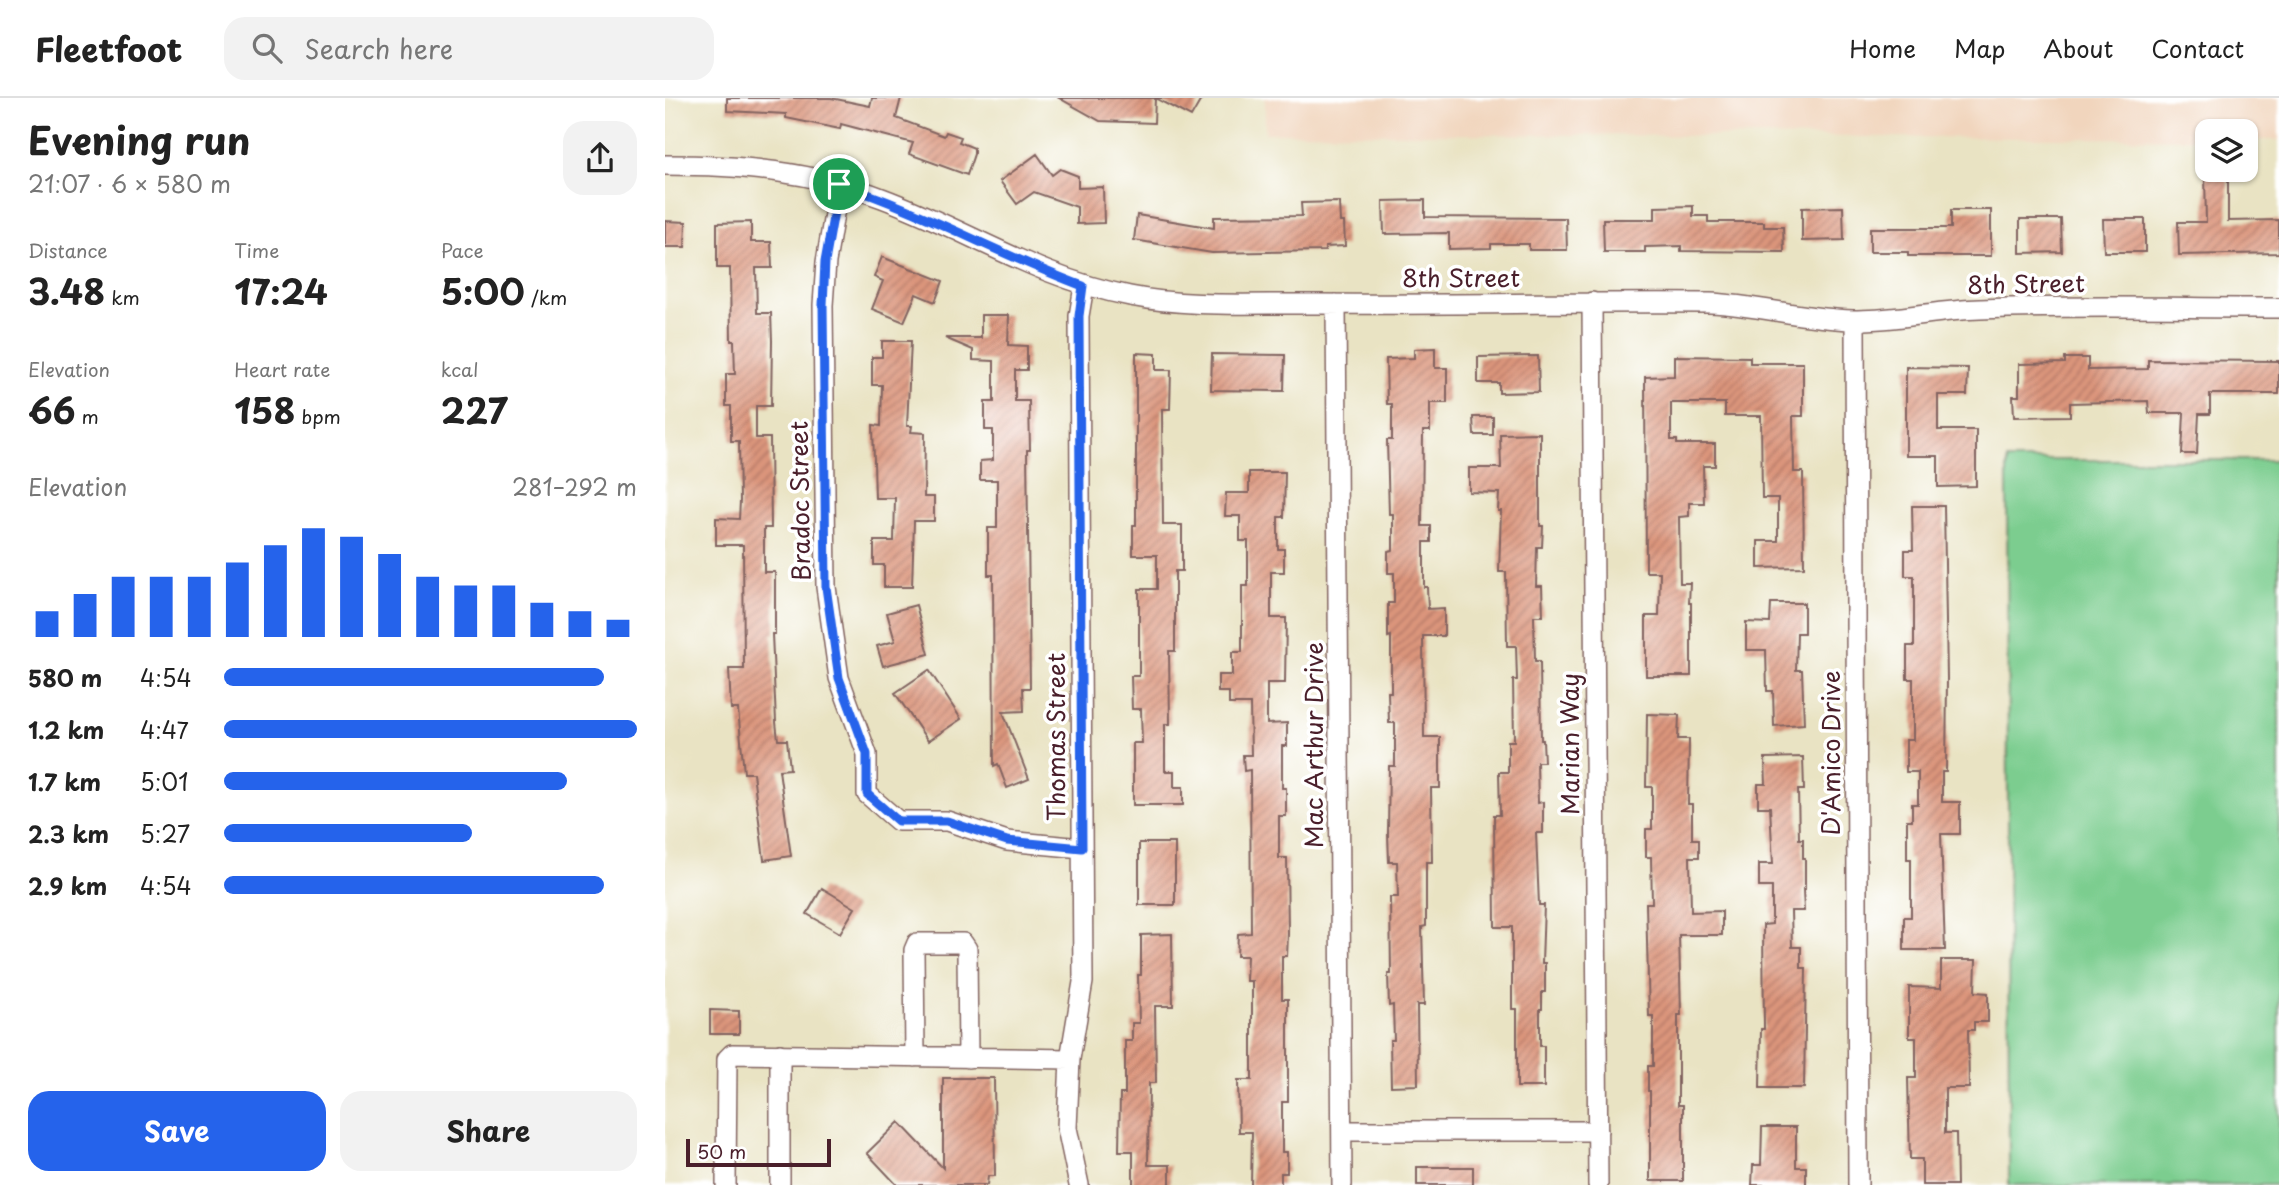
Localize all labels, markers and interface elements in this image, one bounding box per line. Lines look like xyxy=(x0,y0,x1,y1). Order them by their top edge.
search box xyxy=(224,17,714,80)
text: Fleetfoot xyxy=(35,23,182,73)
icon: search xyxy=(248,29,286,67)
text: Search here xyxy=(304,29,453,68)
text: Home xyxy=(1849,30,1916,66)
text: Map xyxy=(1954,30,2005,66)
text: About xyxy=(2043,30,2113,66)
text: Contact xyxy=(2151,30,2244,66)
text: Evening run xyxy=(28,111,250,168)
map controls xyxy=(2195,119,2258,182)
button: layers xyxy=(2195,119,2258,182)
button: share xyxy=(563,121,637,195)
pin xyxy=(809,154,869,214)
icon: arrive xyxy=(820,165,858,203)
text: 21:07 · 6 × 580 m xyxy=(28,166,231,201)
text: Distance xyxy=(28,236,108,264)
text: Time xyxy=(234,236,279,264)
text: Pace xyxy=(441,236,484,264)
street label: 8th Street xyxy=(1402,259,1520,295)
text: 3.48 xyxy=(28,264,105,317)
text: 17:24 xyxy=(234,264,328,317)
text: 5:00 xyxy=(441,264,525,317)
street label: 8th Street xyxy=(1967,264,2085,302)
text: km xyxy=(105,283,140,311)
text: /km xyxy=(525,283,567,311)
text: Elevation xyxy=(28,355,110,383)
text: Heart rate xyxy=(234,355,330,383)
text: kcal xyxy=(441,355,479,383)
text: 66 xyxy=(28,383,75,436)
text: 158 xyxy=(234,383,295,436)
text: 227 xyxy=(441,383,508,436)
text: m xyxy=(75,402,99,430)
text: bpm xyxy=(295,402,341,430)
street label: Bradoc Street xyxy=(780,420,818,582)
text: Elevation xyxy=(28,469,127,504)
text: 281–292 m xyxy=(512,469,637,504)
street label: Mac Arthur Drive xyxy=(1295,642,1331,848)
street label: Thomas Street xyxy=(1037,653,1073,821)
text: 580 m xyxy=(28,660,102,695)
text: 4:54 xyxy=(140,660,192,695)
street label: D'Amico Drive xyxy=(1812,671,1848,836)
street label: Marian Way xyxy=(1551,673,1587,815)
text: 1.2 km xyxy=(28,712,104,747)
text: 4:47 xyxy=(140,712,189,747)
text: 1.7 km xyxy=(28,764,101,799)
text: 5:01 xyxy=(140,764,188,799)
text: 2.3 km xyxy=(28,816,109,851)
text: 5:27 xyxy=(140,816,190,851)
text: 2.9 km xyxy=(28,868,107,903)
text: 4:54 xyxy=(140,868,192,903)
button: Save xyxy=(28,1091,326,1171)
button: Share xyxy=(340,1091,637,1171)
scale bar xyxy=(686,1136,831,1168)
text: 50 m xyxy=(697,1137,746,1165)

